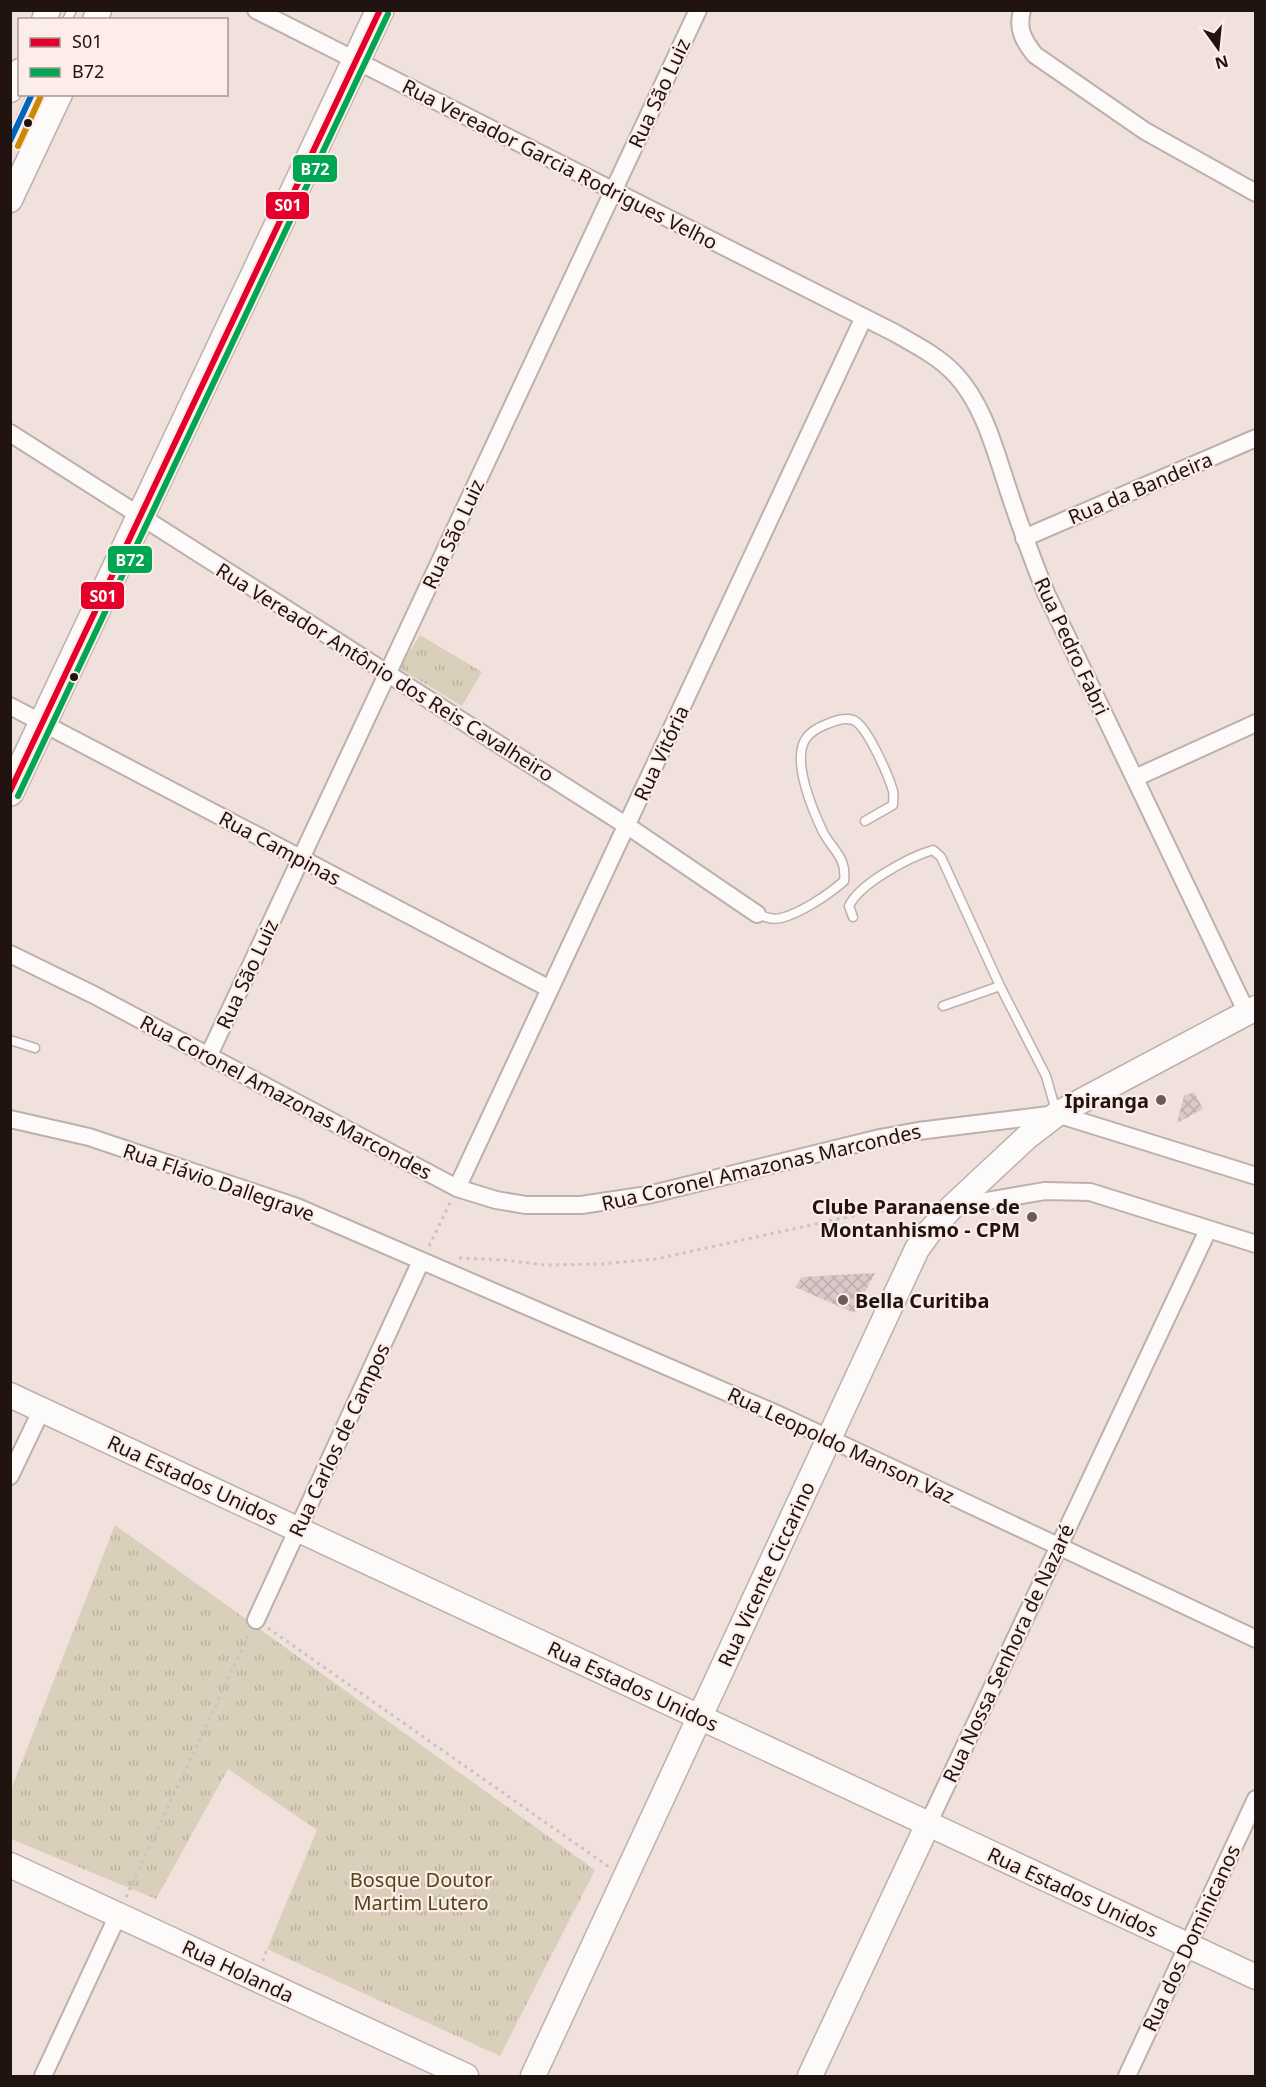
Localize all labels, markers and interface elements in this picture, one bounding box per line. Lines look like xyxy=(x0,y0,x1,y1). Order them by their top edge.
legend xyxy=(18,18,228,96)
north arrow xyxy=(1188,18,1248,78)
text: S01 xyxy=(72,29,102,53)
street label: Rua São Luiz xyxy=(622,34,696,152)
text: N xyxy=(1213,50,1231,75)
text: B72 xyxy=(72,59,104,83)
street label: Rua Vereador Garcia Rodrigues Velho xyxy=(398,72,722,256)
unlabelled marker xyxy=(22,117,34,129)
line badge: B72 xyxy=(292,154,338,183)
text: B72 xyxy=(301,158,329,180)
line badge: S01 xyxy=(265,191,310,220)
text: S01 xyxy=(274,194,302,216)
street label: Rua da Bandeira xyxy=(1064,445,1216,531)
street label: Rua São Luiz xyxy=(416,475,490,593)
line badge: B72 xyxy=(107,545,153,574)
text: B72 xyxy=(116,549,144,571)
street label: Rua Vereador Antônio dos Reis Cavalheiro xyxy=(211,556,559,788)
street label: Rua Pedro Fabri xyxy=(1028,573,1116,719)
line badge: S01 xyxy=(80,581,125,610)
text: S01 xyxy=(89,585,117,607)
unlabelled marker xyxy=(68,671,80,683)
street label: Rua Vitória xyxy=(627,701,695,805)
street label: Rua Campinas xyxy=(214,805,346,891)
street label: Rua São Luiz xyxy=(210,915,284,1033)
street label: Rua Coronel Amazonas Marcondes xyxy=(135,1008,437,1186)
place label: Ipiranga xyxy=(1064,1087,1149,1114)
marker: Ipiranga xyxy=(1154,1093,1168,1107)
street label: Rua Coronel Amazonas Marcondes xyxy=(599,1117,923,1217)
street label: Rua Flávio Dallegrave xyxy=(120,1137,318,1227)
place label: Clube Paranaense de Montanhismo - CPM xyxy=(812,1193,1020,1243)
marker: Clube Paranaense de Montanhismo - CPM xyxy=(1025,1210,1039,1224)
place label: Bella Curitiba xyxy=(855,1287,989,1314)
marker: Bella Curitiba xyxy=(836,1293,850,1307)
street label: Rua Carlos de Campos xyxy=(282,1339,396,1541)
street label: Rua Leopoldo Manson Vaz xyxy=(723,1380,959,1510)
street label: Rua Estados Unidos xyxy=(103,1429,283,1531)
street label: Rua Vicente Ciccarino xyxy=(711,1477,821,1671)
street label: Rua Nossa Senhora de Nazaré xyxy=(936,1519,1080,1787)
street label: Rua Estados Unidos xyxy=(543,1635,723,1737)
street label: Rua dos Dominicanos xyxy=(1136,1840,1246,2036)
street label: Rua Estados Unidos xyxy=(983,1841,1163,1943)
park label: Bosque Doutor Martim Lutero xyxy=(350,1866,492,1916)
street label: Rua Holanda xyxy=(178,1933,298,2009)

